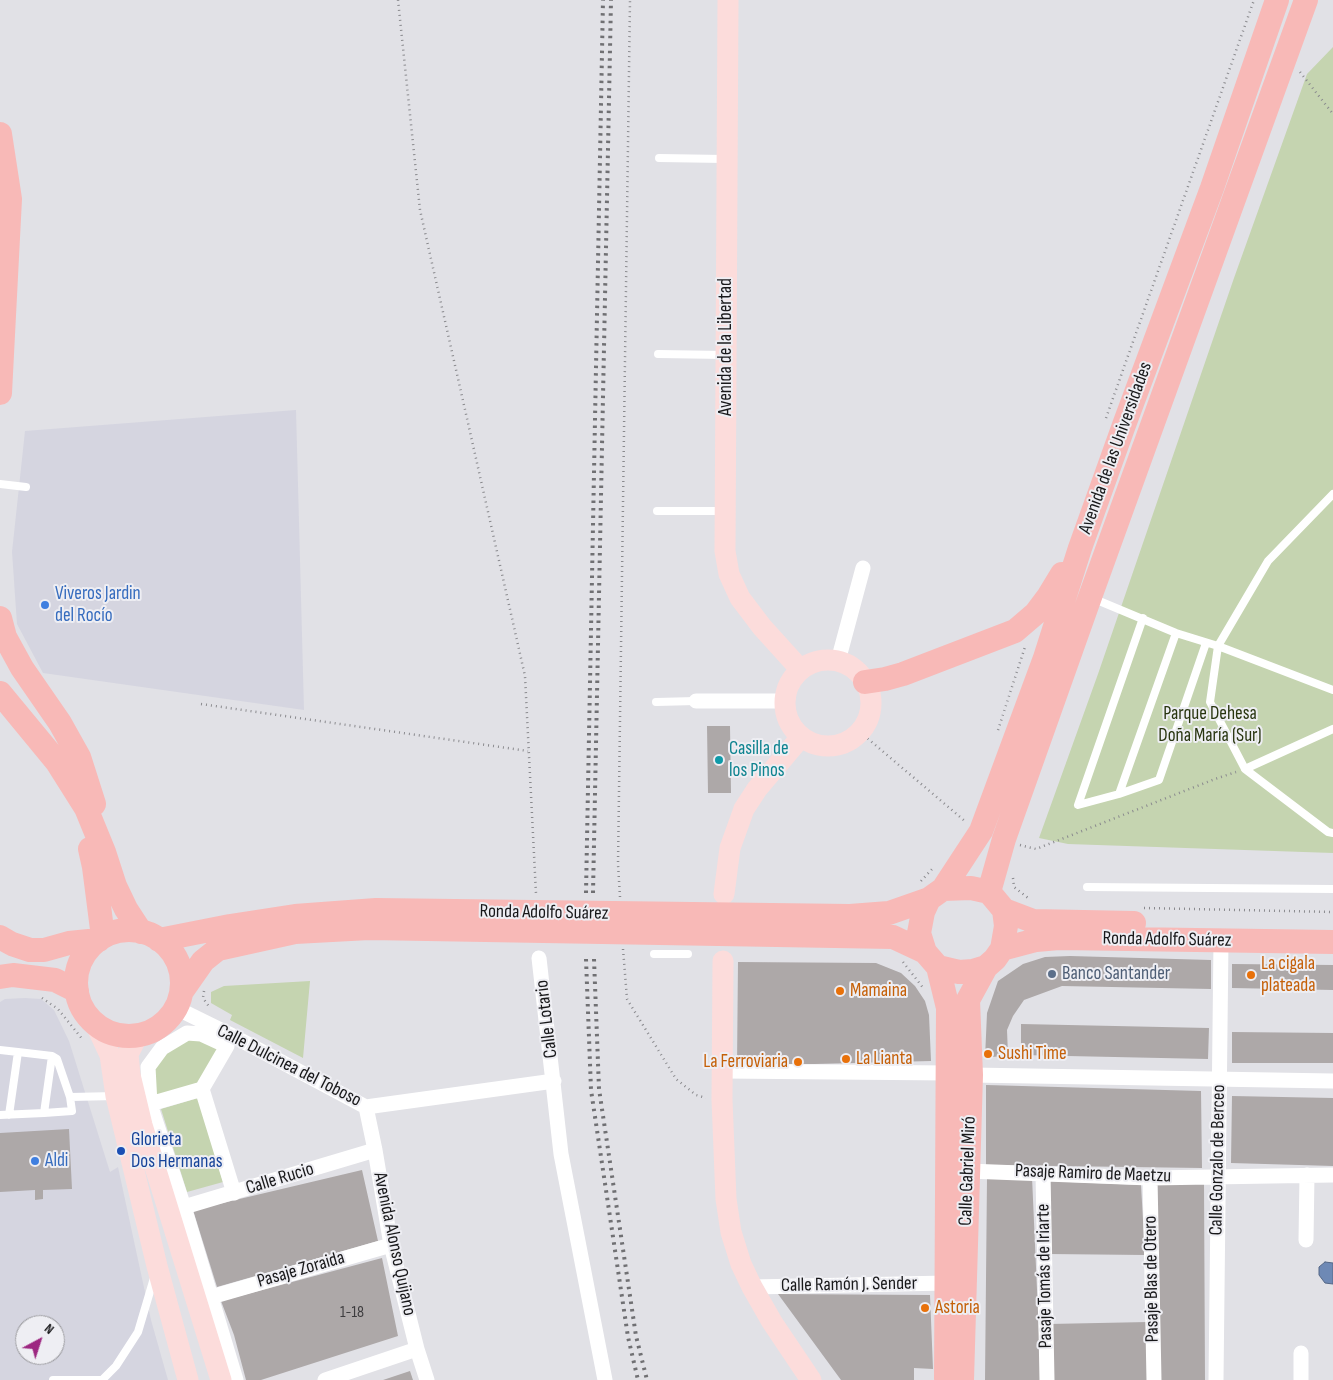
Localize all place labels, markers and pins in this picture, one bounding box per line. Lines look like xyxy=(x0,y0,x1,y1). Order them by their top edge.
place label: Viveros Jardin del Rocío xyxy=(55,583,141,627)
marker: Viveros Jardin del Rocío xyxy=(39,599,51,611)
place label: Casilla de los Pinos xyxy=(729,738,789,782)
marker: Casilla de los Pinos xyxy=(713,754,725,766)
place label: La cigala plateada xyxy=(1261,953,1316,997)
place label: Banco Santander xyxy=(1062,963,1170,985)
marker: Banco Santander xyxy=(1046,968,1058,980)
marker: La cigala plateada xyxy=(1245,969,1257,981)
place label: Mamaina xyxy=(850,980,907,1002)
marker: Mamaina xyxy=(834,985,846,997)
place label: Sushi Time xyxy=(998,1043,1067,1065)
place label: La Lianta xyxy=(856,1048,913,1070)
marker: Sushi Time xyxy=(982,1048,994,1060)
place label: La Ferroviaria xyxy=(703,1051,788,1073)
marker: La Lianta xyxy=(840,1053,852,1065)
marker: La Ferroviaria xyxy=(792,1056,804,1068)
place label: Glorieta Dos Hermanas xyxy=(131,1129,223,1173)
marker: Glorieta Dos Hermanas xyxy=(115,1145,127,1157)
place label: Aldi xyxy=(45,1150,68,1172)
marker: Aldi xyxy=(29,1155,41,1167)
place label: Astoria xyxy=(935,1297,980,1319)
marker: Astoria xyxy=(919,1302,931,1314)

